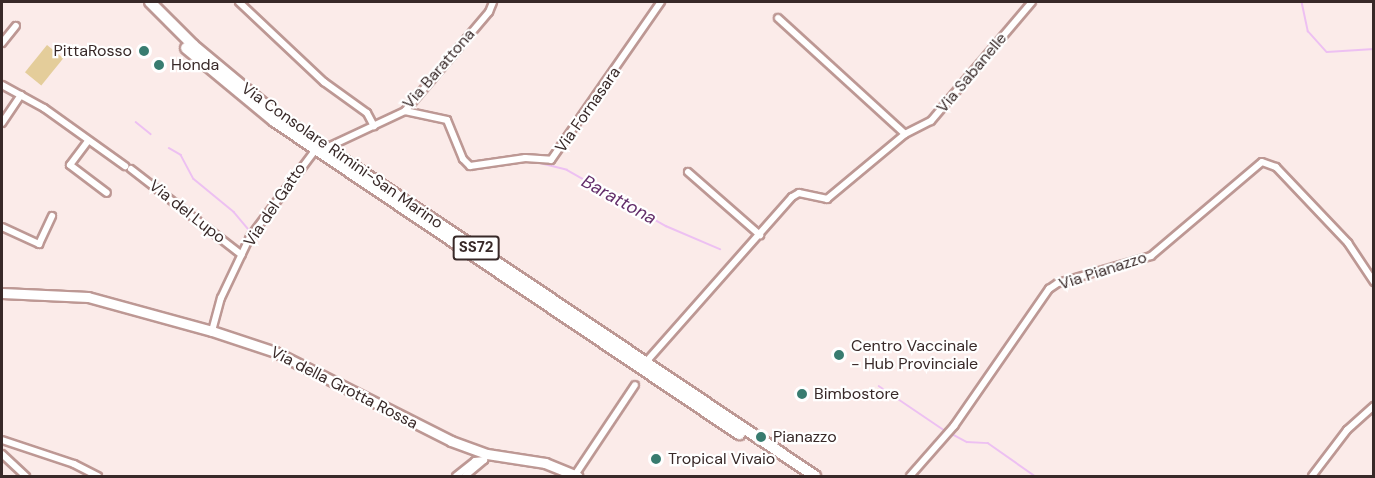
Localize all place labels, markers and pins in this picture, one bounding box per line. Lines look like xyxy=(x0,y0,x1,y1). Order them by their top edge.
place label: PittaRosso xyxy=(54,41,132,61)
marker: PittaRosso xyxy=(137,44,151,58)
place label: Honda xyxy=(171,55,219,75)
marker: Honda xyxy=(152,58,166,72)
place label: Centro Vaccinale - Hub Provinciale xyxy=(851,336,978,374)
marker: Centro Vaccinale - Hub Provinciale xyxy=(832,348,846,362)
place label: Bimbostore xyxy=(814,384,899,404)
marker: Bimbostore xyxy=(795,387,809,401)
place label: Pianazzo xyxy=(773,427,837,447)
marker: Pianazzo xyxy=(754,430,768,444)
place label: Tropical Vivaio xyxy=(668,449,775,469)
marker: Tropical Vivaio xyxy=(649,452,663,466)

